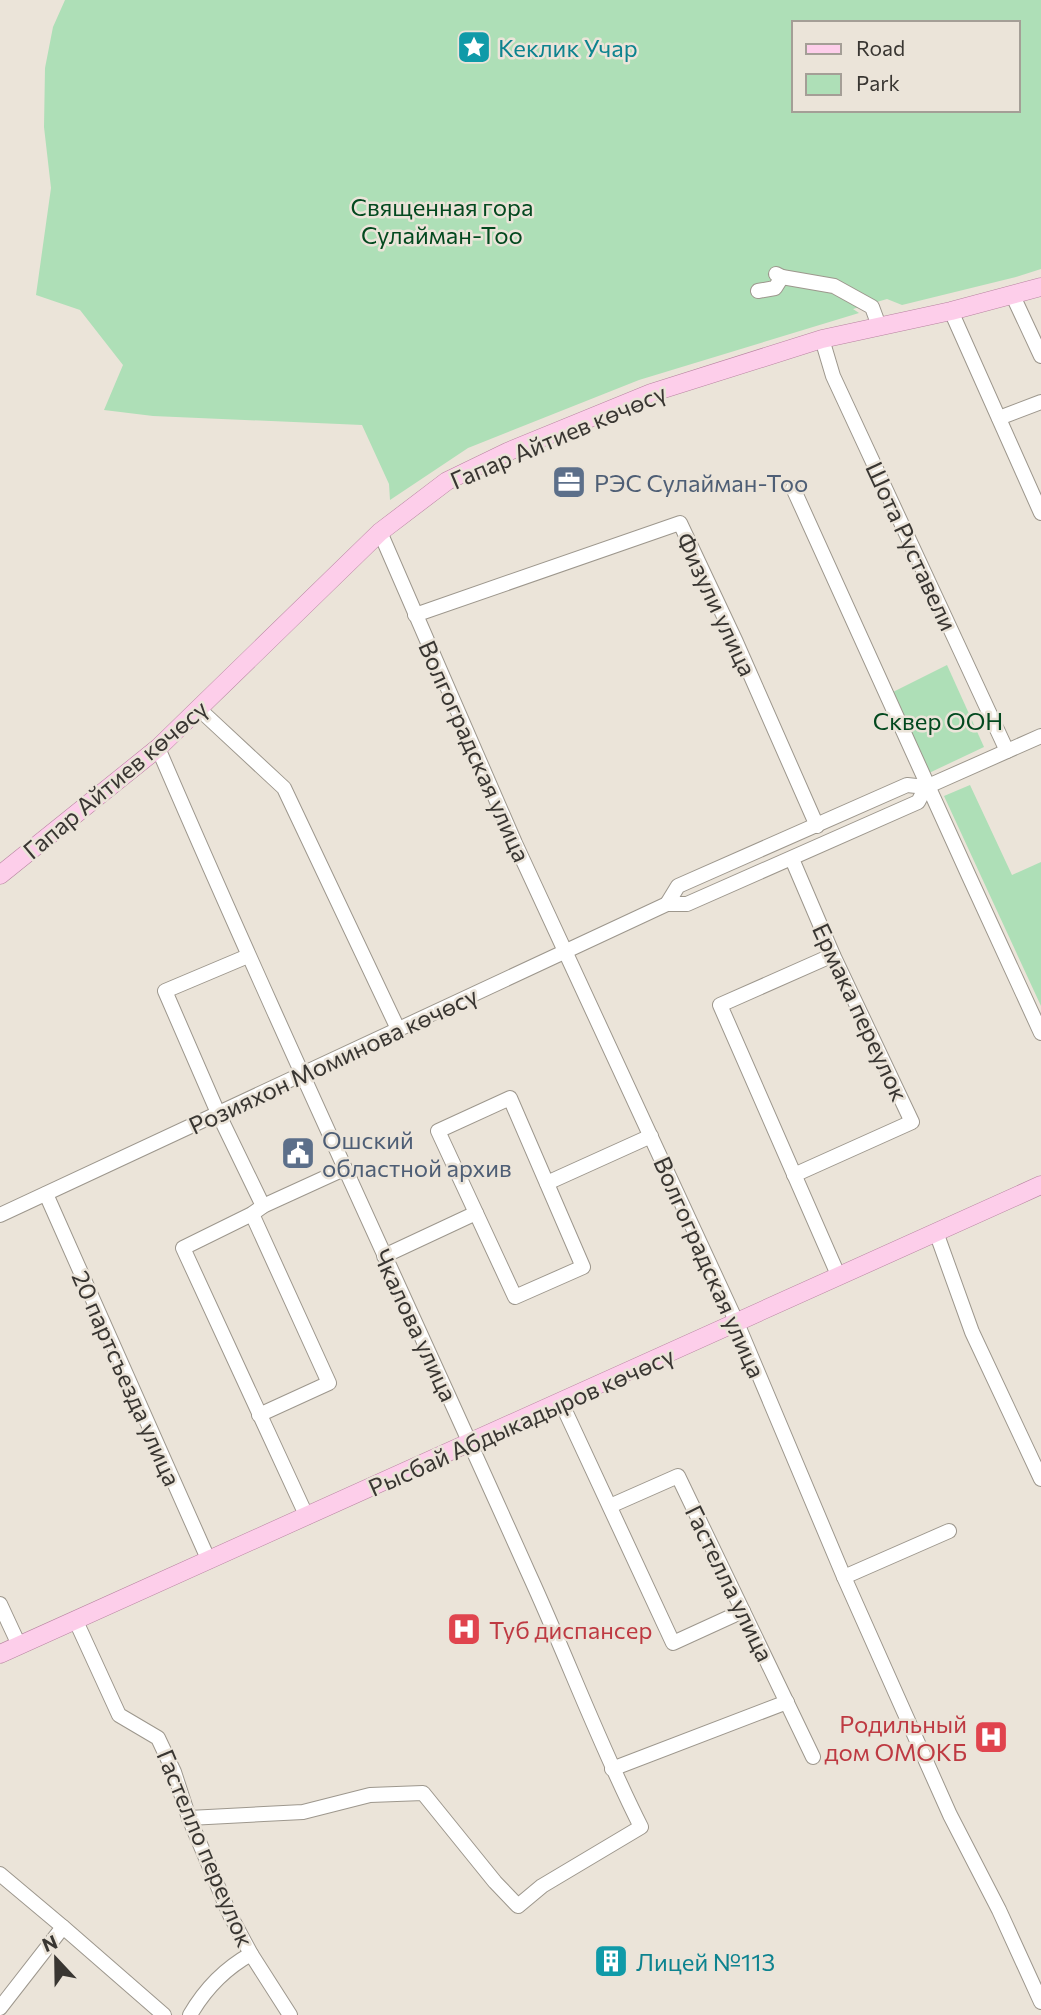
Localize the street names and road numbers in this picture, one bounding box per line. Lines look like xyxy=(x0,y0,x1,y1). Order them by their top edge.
street label: Гапар Айтиев көчөсү xyxy=(446,377,670,495)
street label: Шота Руставели xyxy=(860,457,964,635)
street label: Физули улица xyxy=(671,528,763,680)
street label: Волгоградская улица xyxy=(413,636,537,866)
street label: Гапар Айтиев көчөсү xyxy=(17,693,213,865)
street label: Ермака переулок xyxy=(807,918,915,1106)
street label: Розияхон Моминова көчөсү xyxy=(184,980,482,1140)
street label: Волгоградская улица xyxy=(648,1152,772,1382)
street label: Чкалова улица xyxy=(368,1244,464,1406)
street label: 20 партсъезда улица xyxy=(66,1266,188,1490)
street label: Рысбай Абдыкадыров көчөсү xyxy=(364,1340,678,1502)
street label: Гастелла улица xyxy=(680,1500,780,1666)
street label: Гастелло переулок xyxy=(151,1745,261,1951)

